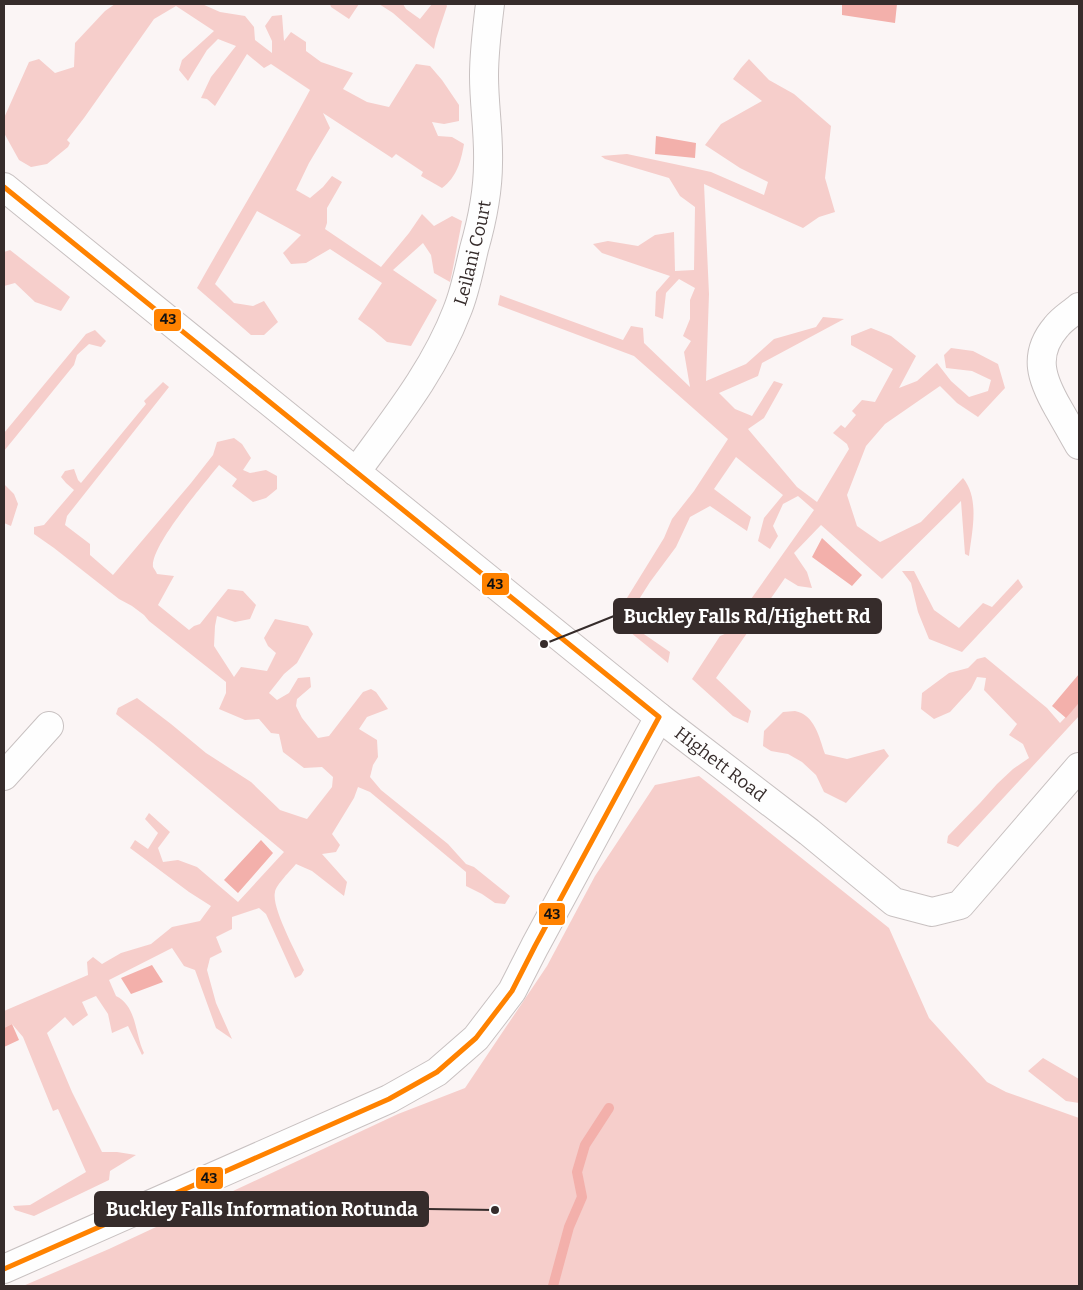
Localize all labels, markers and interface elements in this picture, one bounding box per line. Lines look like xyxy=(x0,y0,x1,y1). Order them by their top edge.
street label: Leilani Court xyxy=(449,198,496,308)
line badge: 43 xyxy=(153,308,182,332)
text: 43 xyxy=(160,311,176,328)
line badge: 43 xyxy=(481,572,510,596)
text: 43 xyxy=(487,576,503,593)
callout: Buckley Falls Rd/Highett Rd xyxy=(614,599,881,633)
text: Buckley Falls Rd/Highett Rd xyxy=(623,605,871,628)
street label: Highett Road xyxy=(670,722,771,806)
line badge: 43 xyxy=(538,902,566,926)
text: 43 xyxy=(544,906,560,923)
line badge: 43 xyxy=(195,1166,224,1190)
text: 43 xyxy=(201,1170,217,1187)
callout: Buckley Falls Information Rotunda xyxy=(95,1192,428,1226)
text: Buckley Falls Information Rotunda xyxy=(106,1198,418,1221)

